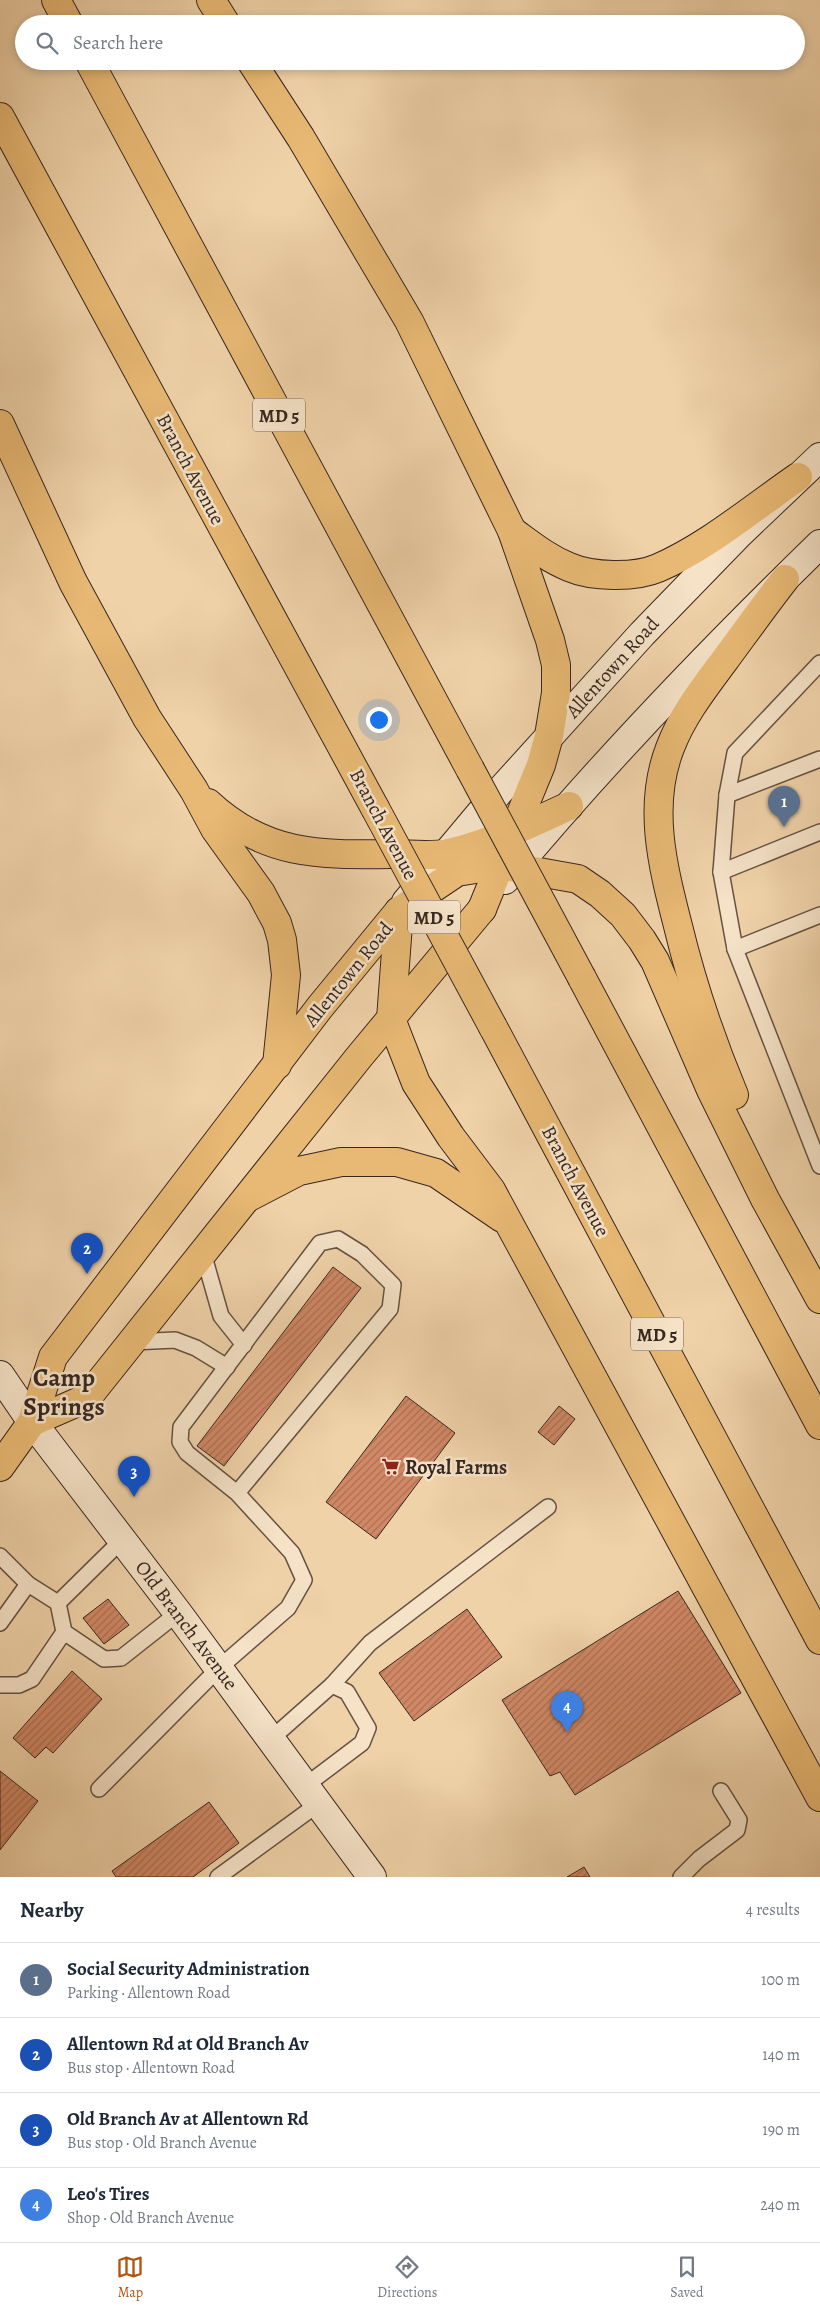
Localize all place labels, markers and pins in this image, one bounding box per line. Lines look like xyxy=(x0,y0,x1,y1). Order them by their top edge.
pin: 1 xyxy=(768,786,800,827)
pin: 2 xyxy=(71,1233,103,1274)
place label: Royal Farms xyxy=(405,1454,507,1481)
pin: 3 xyxy=(118,1456,150,1497)
supermarket icon: Royal Farms xyxy=(381,1457,401,1477)
pin: 4 xyxy=(551,1691,583,1732)

